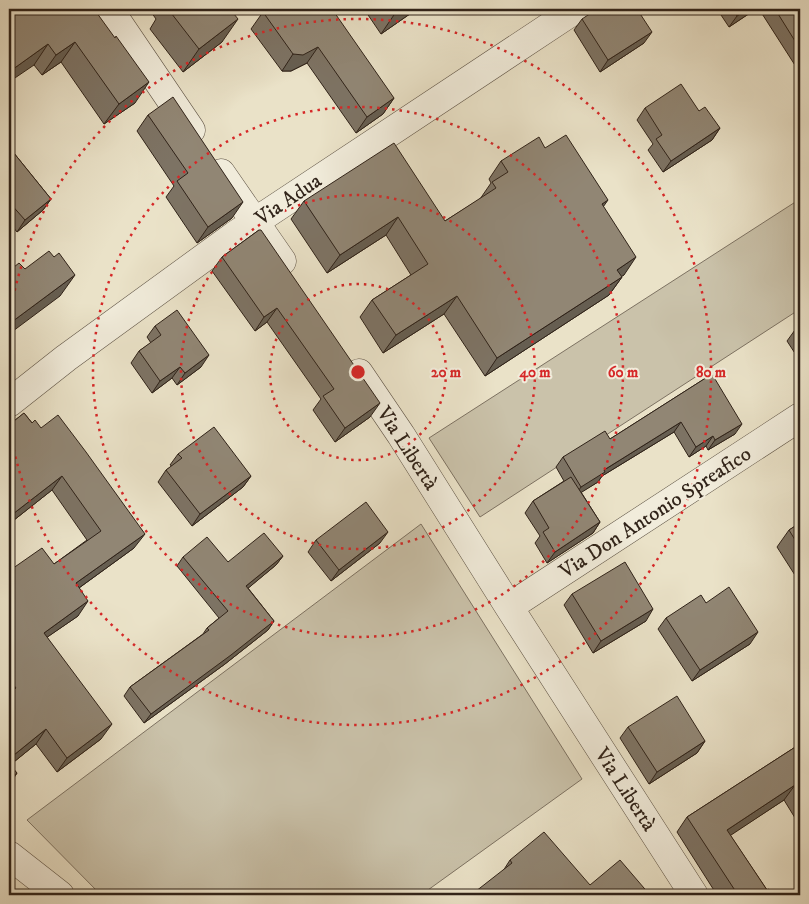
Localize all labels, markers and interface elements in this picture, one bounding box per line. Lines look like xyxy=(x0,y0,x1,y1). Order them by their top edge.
street label: Via Adua xyxy=(249,168,327,232)
centre of rings xyxy=(349,363,367,381)
text: 20 m xyxy=(431,363,462,382)
text: 40 m xyxy=(518,363,551,382)
text: 60 m xyxy=(608,363,639,382)
text: 80 m xyxy=(696,363,727,382)
street label: Via Libertà xyxy=(370,401,444,495)
street label: Via Don Antonio Spreafico xyxy=(554,441,756,585)
street label: Via Libertà xyxy=(588,742,662,836)

